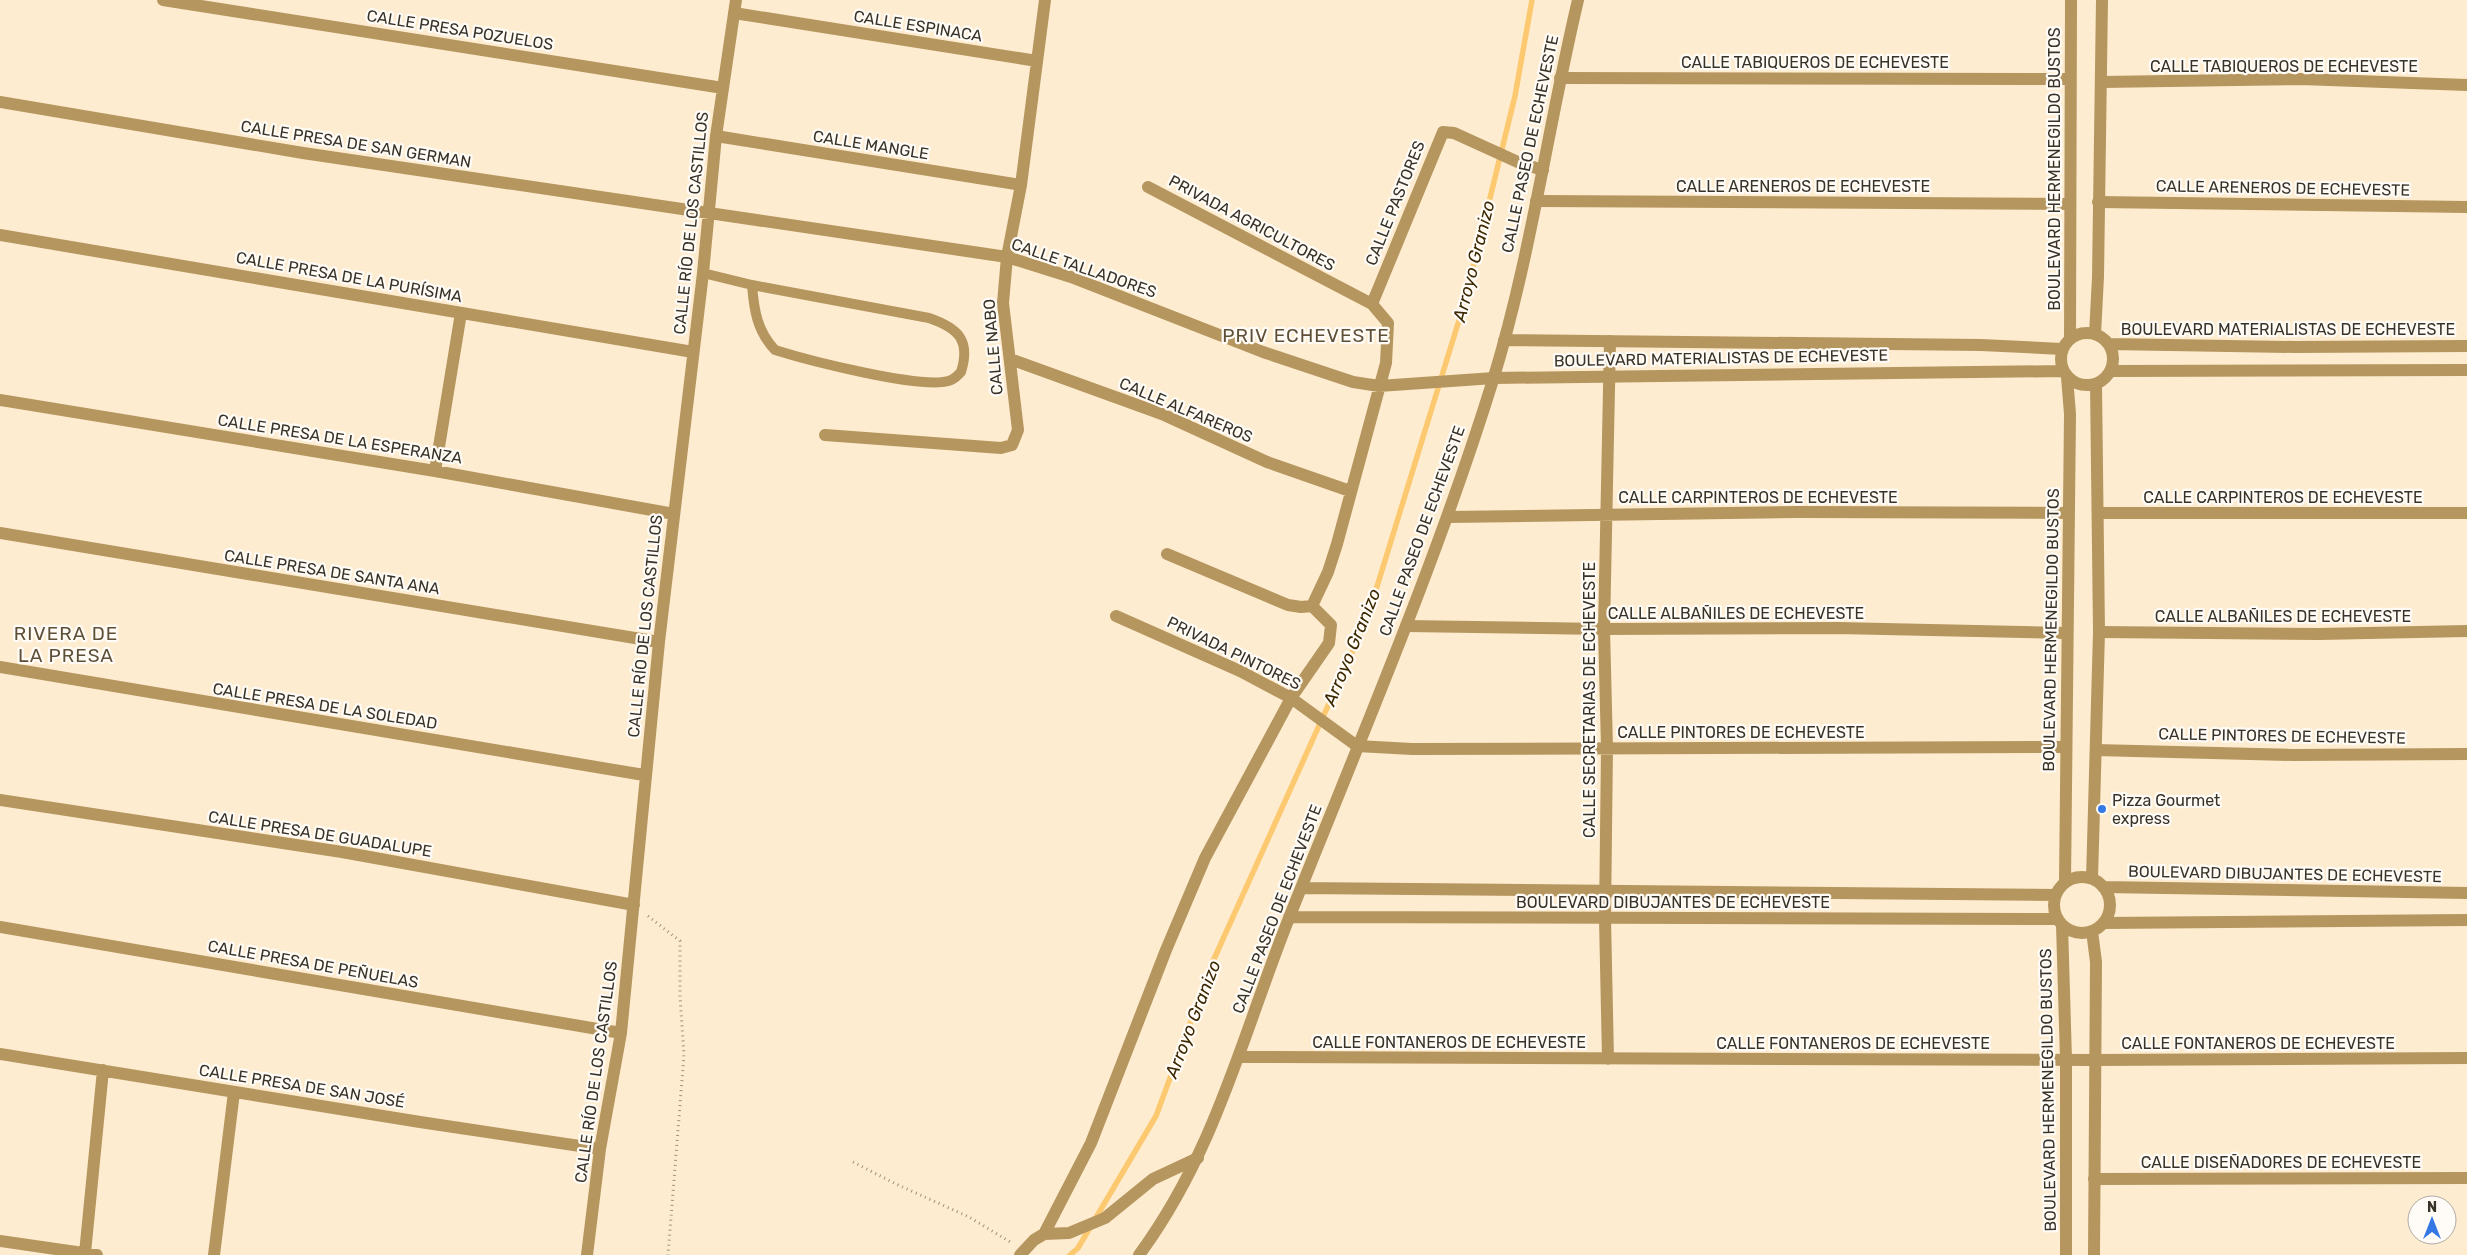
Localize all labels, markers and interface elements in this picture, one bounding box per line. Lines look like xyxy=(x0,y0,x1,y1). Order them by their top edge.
street label: CALLE PRESA POZUELOS xyxy=(365,6,555,54)
street label: CALLE ESPINACA xyxy=(852,6,984,46)
street label: BOULEVARD HERMENEGILDO BUSTOS xyxy=(2045,27,2064,311)
street label: CALLE PASEO DE ECHEVESTE xyxy=(1498,33,1562,255)
street label: CALLE TABIQUEROS DE ECHEVESTE xyxy=(1681,53,1949,72)
street label: CALLE TABIQUEROS DE ECHEVESTE xyxy=(2150,57,2418,76)
street label: CALLE RÍO DE LOS CASTILLOS xyxy=(670,111,712,335)
street label: CALLE PRESA DE SAN GERMAN xyxy=(239,116,473,172)
street label: CALLE MANGLE xyxy=(812,126,930,164)
street label: CALLE PASTORES xyxy=(1361,138,1429,268)
street label: PRIVADA AGRICULTORES xyxy=(1166,171,1338,275)
street label: CALLE ARENEROS DE ECHEVESTE xyxy=(2156,176,2410,200)
street label: CALLE ARENEROS DE ECHEVESTE xyxy=(1676,177,1930,196)
water label: Arroyo Granizo xyxy=(1448,198,1500,325)
street label: CALLE TALLADORES xyxy=(1009,234,1159,302)
street label: CALLE PRESA DE LA PURÍSIMA xyxy=(234,248,464,306)
street label: CALLE NABO xyxy=(979,298,1007,396)
street label: BOULEVARD MATERIALISTAS DE ECHEVESTE xyxy=(2121,320,2455,339)
district label: PRIV ECHEVESTE xyxy=(1222,324,1390,347)
street label: BOULEVARD MATERIALISTAS DE ECHEVESTE xyxy=(1554,346,1888,370)
street label: CALLE ALFAREROS xyxy=(1116,373,1256,447)
street label: CALLE PRESA DE LA ESPERANZA xyxy=(216,410,464,468)
street label: CALLE PASEO DE ECHEVESTE xyxy=(1375,423,1469,639)
street label: CALLE CARPINTEROS DE ECHEVESTE xyxy=(1618,488,1898,507)
street label: BOULEVARD HERMENEGILDO BUSTOS xyxy=(2039,488,2063,772)
street label: CALLE CARPINTEROS DE ECHEVESTE xyxy=(2143,488,2423,507)
street label: CALLE RÍO DE LOS CASTILLOS xyxy=(624,514,666,738)
street label: CALLE PRESA DE SANTA ANA xyxy=(223,546,441,598)
street label: CALLE SECRETARIAS DE ECHEVESTE xyxy=(1580,562,1599,838)
water label: Arroyo Granizo xyxy=(1318,585,1385,710)
street label: CALLE ALBAÑILES DE ECHEVESTE xyxy=(1608,604,1864,623)
street label: CALLE ALBAÑILES DE ECHEVESTE xyxy=(2155,607,2411,626)
street label: PRIVADA PINTORES xyxy=(1164,612,1304,694)
district label: RIVERA DE LA PRESA xyxy=(14,622,118,667)
street label: CALLE PRESA DE LA SOLEDAD xyxy=(211,679,439,733)
street label: CALLE PINTORES DE ECHEVESTE xyxy=(1617,723,1865,742)
street label: CALLE PINTORES DE ECHEVESTE xyxy=(2158,724,2406,748)
place label: Pizza Gourmet express xyxy=(2112,791,2220,828)
street label: CALLE PASEO DE ECHEVESTE xyxy=(1228,802,1326,1016)
marker: Pizza Gourmet express xyxy=(2096,803,2108,815)
street label: CALLE PRESA DE GUADALUPE xyxy=(207,807,433,861)
street label: BOULEVARD DIBUJANTES DE ECHEVESTE xyxy=(2128,862,2442,886)
street label: BOULEVARD DIBUJANTES DE ECHEVESTE xyxy=(1516,893,1830,912)
street label: CALLE PRESA DE PEÑUELAS xyxy=(206,936,420,992)
street label: BOULEVARD HERMENEGILDO BUSTOS xyxy=(2036,948,2060,1232)
water label: Arroyo Granizo xyxy=(1160,957,1226,1082)
street label: CALLE RÍO DE LOS CASTILLOS xyxy=(571,960,621,1184)
street label: CALLE FONTANEROS DE ECHEVESTE xyxy=(1312,1033,1586,1052)
street label: CALLE FONTANEROS DE ECHEVESTE xyxy=(1716,1034,1990,1053)
street label: CALLE FONTANEROS DE ECHEVESTE xyxy=(2121,1034,2395,1053)
street label: CALLE PRESA DE SAN JOSÉ xyxy=(198,1060,406,1112)
street label: CALLE DISEÑADORES DE ECHEVESTE xyxy=(2141,1153,2421,1172)
north arrow xyxy=(2407,1195,2457,1245)
text: N xyxy=(2427,1199,2437,1216)

